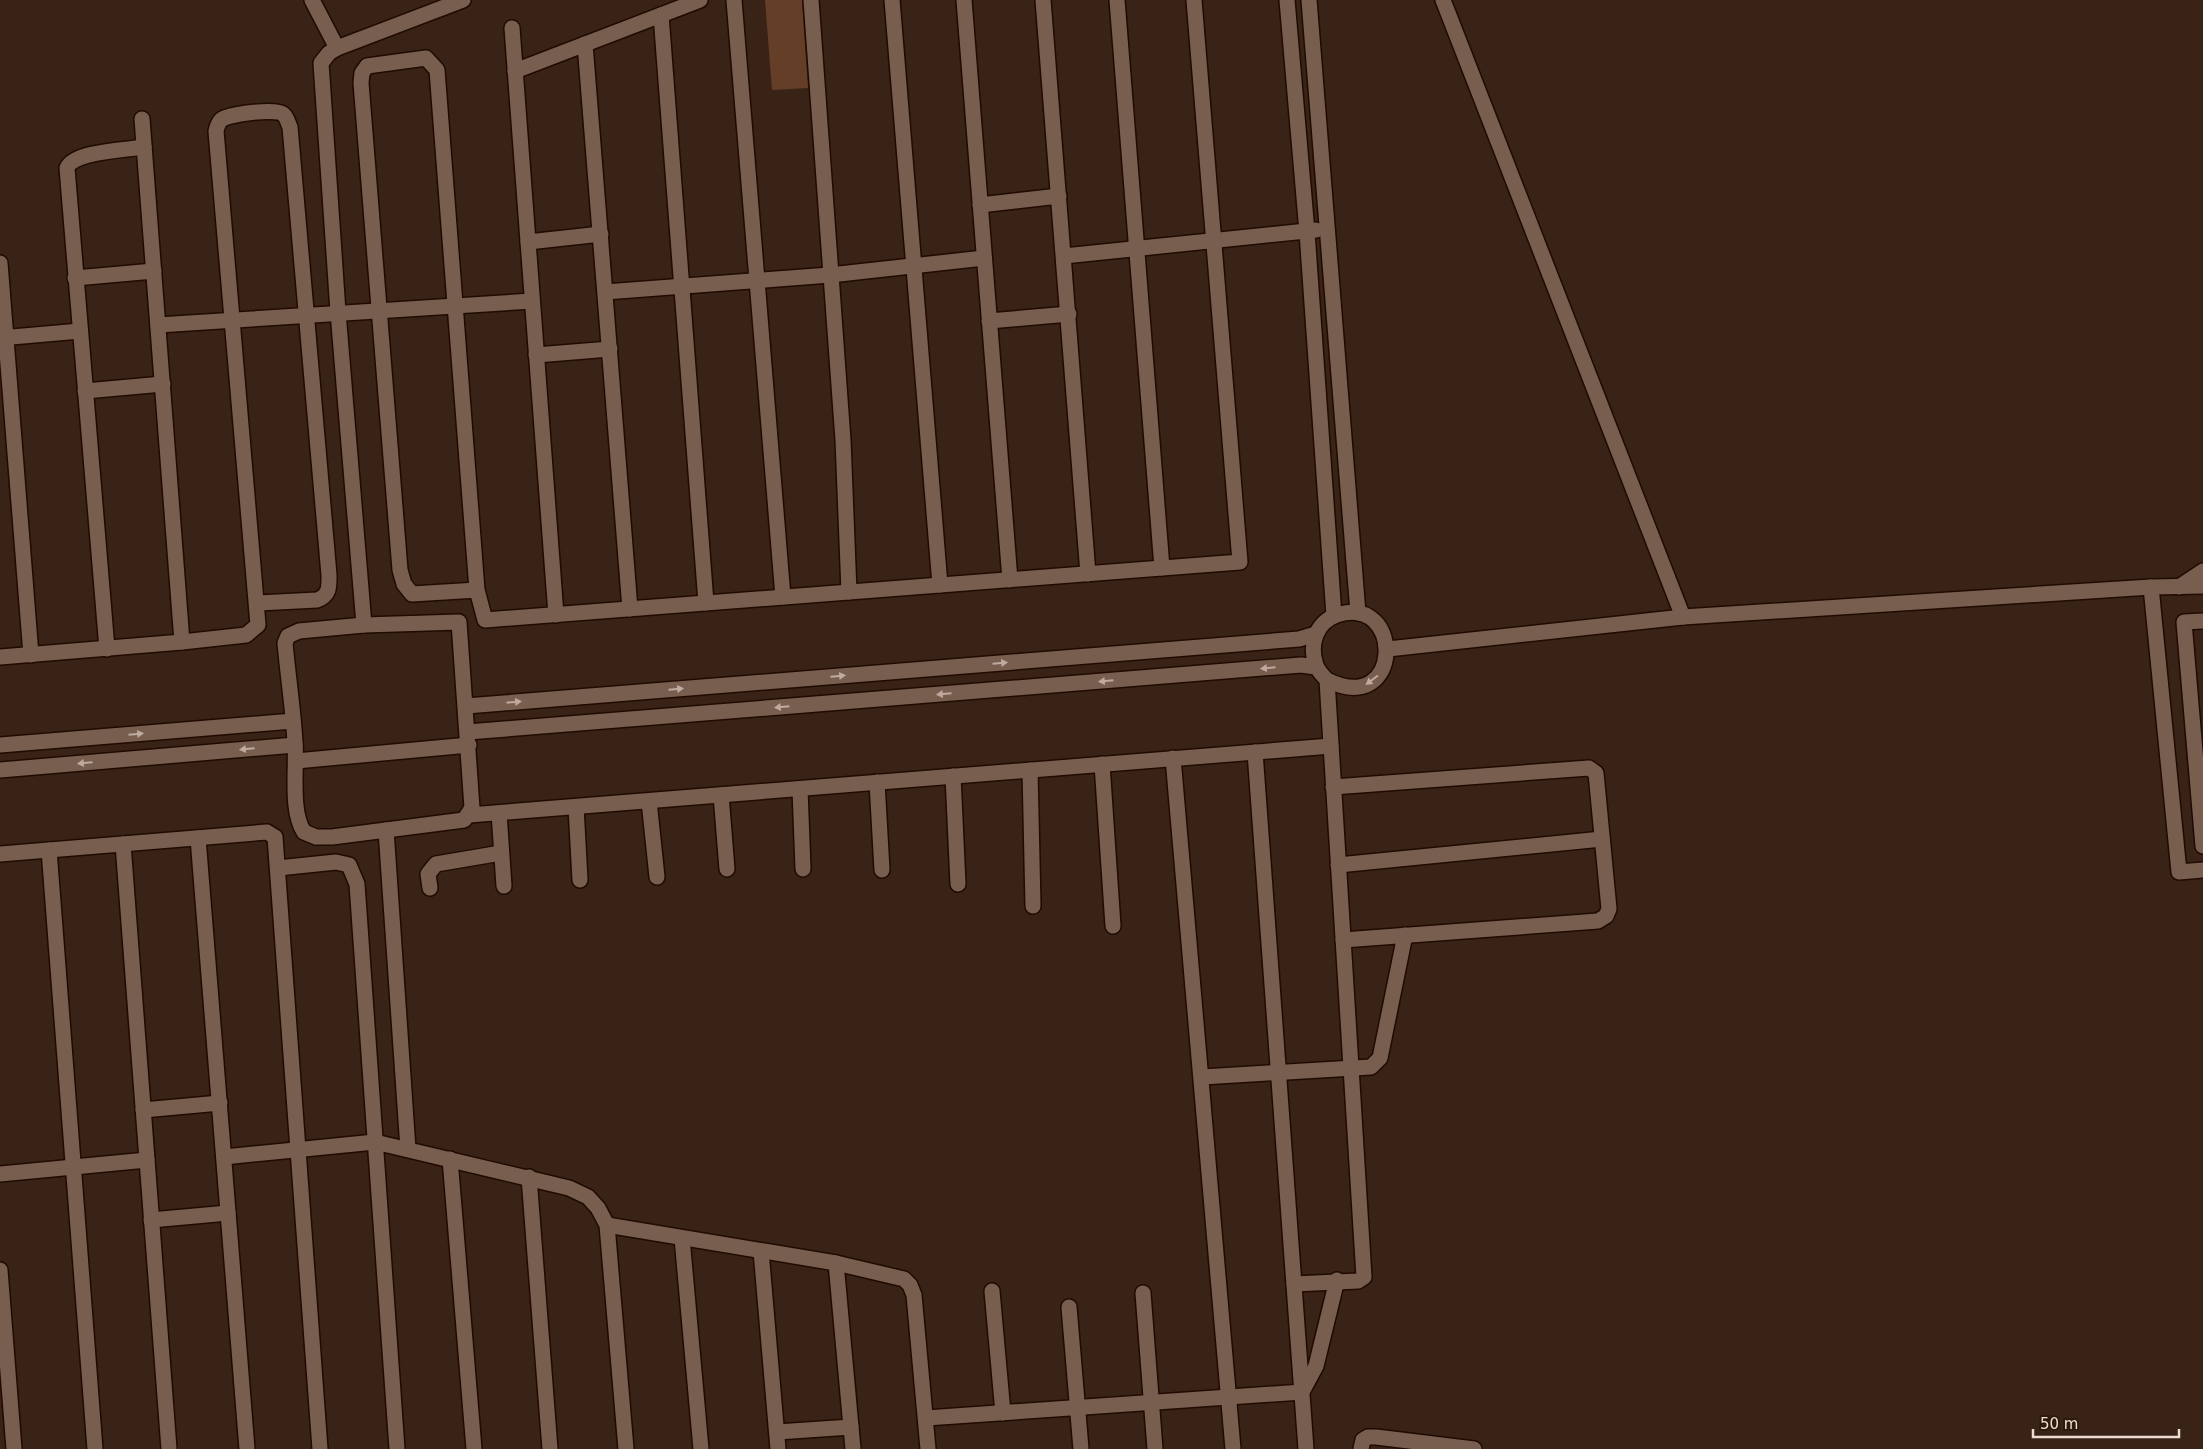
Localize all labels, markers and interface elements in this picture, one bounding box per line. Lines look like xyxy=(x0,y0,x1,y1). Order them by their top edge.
one-way arrow xyxy=(993,659,1009,667)
one-way arrow xyxy=(1260,664,1276,672)
one-way arrow xyxy=(831,672,847,680)
one-way arrow xyxy=(1366,674,1379,685)
one-way arrow xyxy=(1098,677,1114,685)
one-way arrow xyxy=(669,685,685,693)
one-way arrow xyxy=(936,690,952,698)
one-way arrow xyxy=(507,698,523,706)
one-way arrow xyxy=(774,703,790,711)
one-way arrow xyxy=(128,730,144,738)
one-way arrow xyxy=(239,745,255,753)
one-way arrow xyxy=(77,759,93,767)
scale bar xyxy=(2033,1406,2179,1438)
text: 50 m xyxy=(2040,1415,2078,1433)

